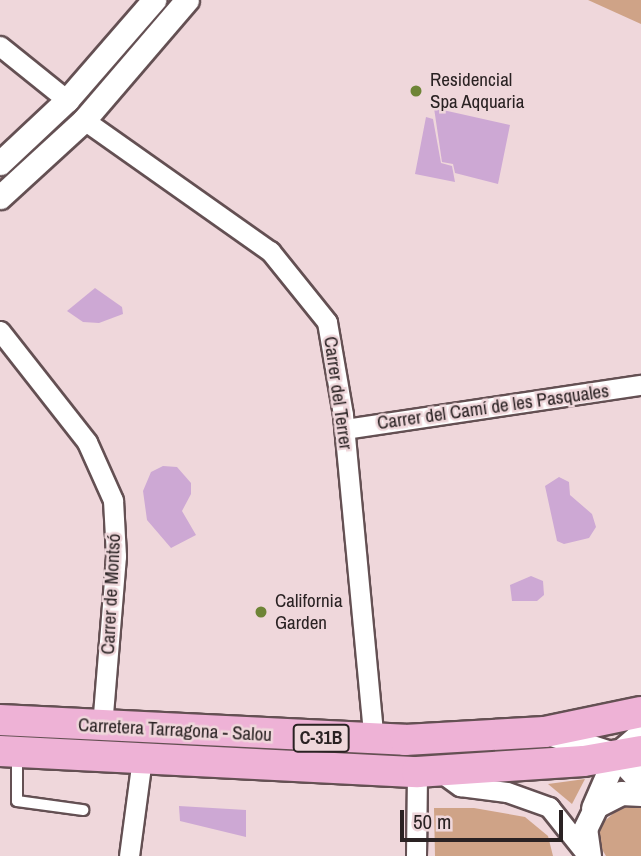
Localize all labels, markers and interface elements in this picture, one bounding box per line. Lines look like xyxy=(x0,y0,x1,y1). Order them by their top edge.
place label: Residencial Spa Aqquaria xyxy=(430,69,525,113)
marker: Residencial Spa Aqquaria xyxy=(408,83,424,99)
street label: Carrer del Terrer xyxy=(319,335,357,451)
street label: Carrer del Camí de les Pasquales xyxy=(376,379,610,435)
street label: Carrer de Montsó xyxy=(96,533,126,655)
place label: California Garden xyxy=(275,590,343,634)
marker: California Garden xyxy=(253,604,269,620)
street label: Carretera Tarragona - Salou xyxy=(77,714,273,746)
road number: C-31B xyxy=(291,724,351,752)
scale bar xyxy=(403,796,566,840)
text: 50 m xyxy=(413,807,451,836)

